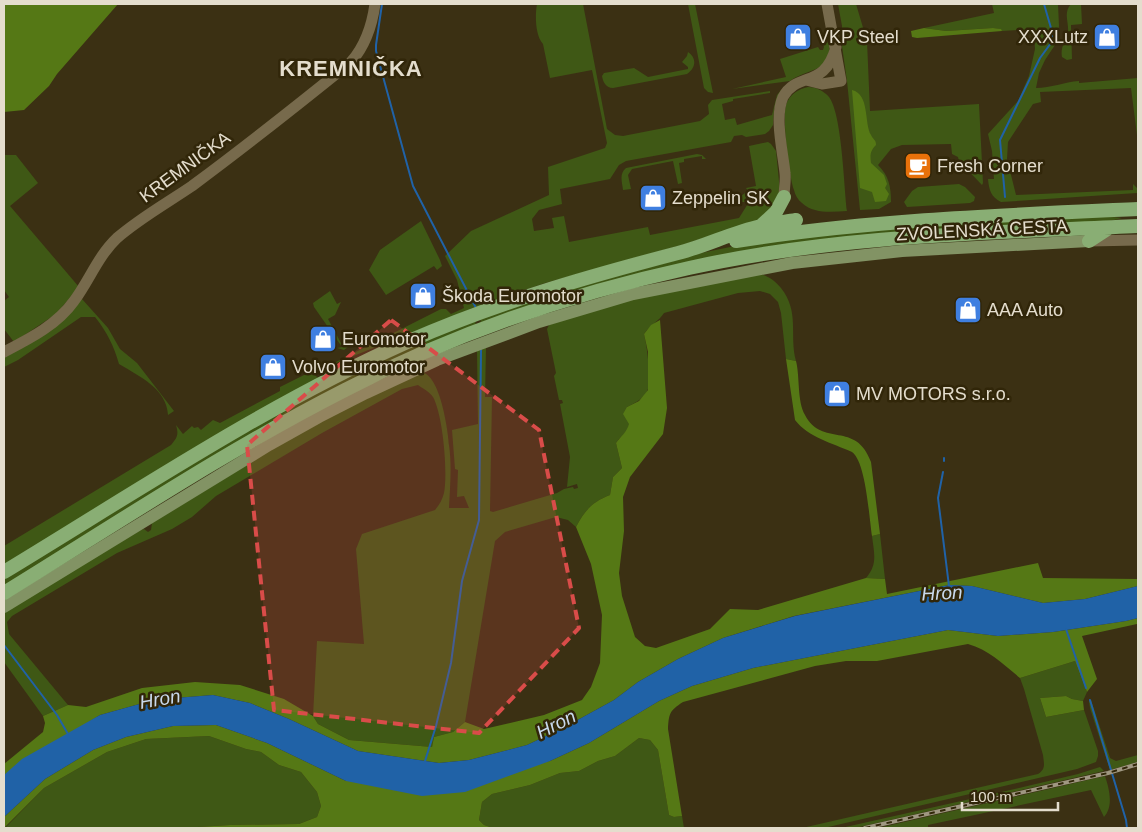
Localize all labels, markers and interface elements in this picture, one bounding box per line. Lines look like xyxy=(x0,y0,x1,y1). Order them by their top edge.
shop icon: VKP Steel xyxy=(783,22,813,52)
shop icon: XXXLutz xyxy=(1092,22,1122,52)
place label: VKP Steel xyxy=(817,27,899,47)
place label: XXXLutz xyxy=(1018,27,1088,47)
district label: KREMNIČKA xyxy=(279,56,423,81)
street label: KREMNIČKA xyxy=(135,127,234,207)
cafe icon: Fresh Corner xyxy=(903,151,933,181)
place label: Fresh Corner xyxy=(937,156,1043,176)
shop icon: Zeppelin SK xyxy=(638,183,668,213)
place label: Zeppelin SK xyxy=(672,188,770,208)
street label: ZVOLENSKÁ CESTA xyxy=(896,216,1068,244)
shop icon: Škoda Euromotor xyxy=(408,281,438,311)
place label: Škoda Euromotor xyxy=(442,285,582,306)
shop icon: AAA Auto xyxy=(953,295,983,325)
place label: AAA Auto xyxy=(987,300,1063,320)
shop icon: Euromotor xyxy=(308,324,338,354)
place label: Euromotor xyxy=(342,329,426,349)
shop icon: Volvo Euromotor xyxy=(258,352,288,382)
place label: Volvo Euromotor xyxy=(292,357,425,377)
shop icon: MV MOTORS s.r.o. xyxy=(822,379,852,409)
place label: MV MOTORS s.r.o. xyxy=(856,384,1011,404)
water label: Hron xyxy=(921,581,963,605)
water label: Hron xyxy=(138,685,182,713)
water label: Hron xyxy=(533,705,579,743)
scale bar xyxy=(962,780,1058,812)
text: 100 m xyxy=(970,788,1012,805)

